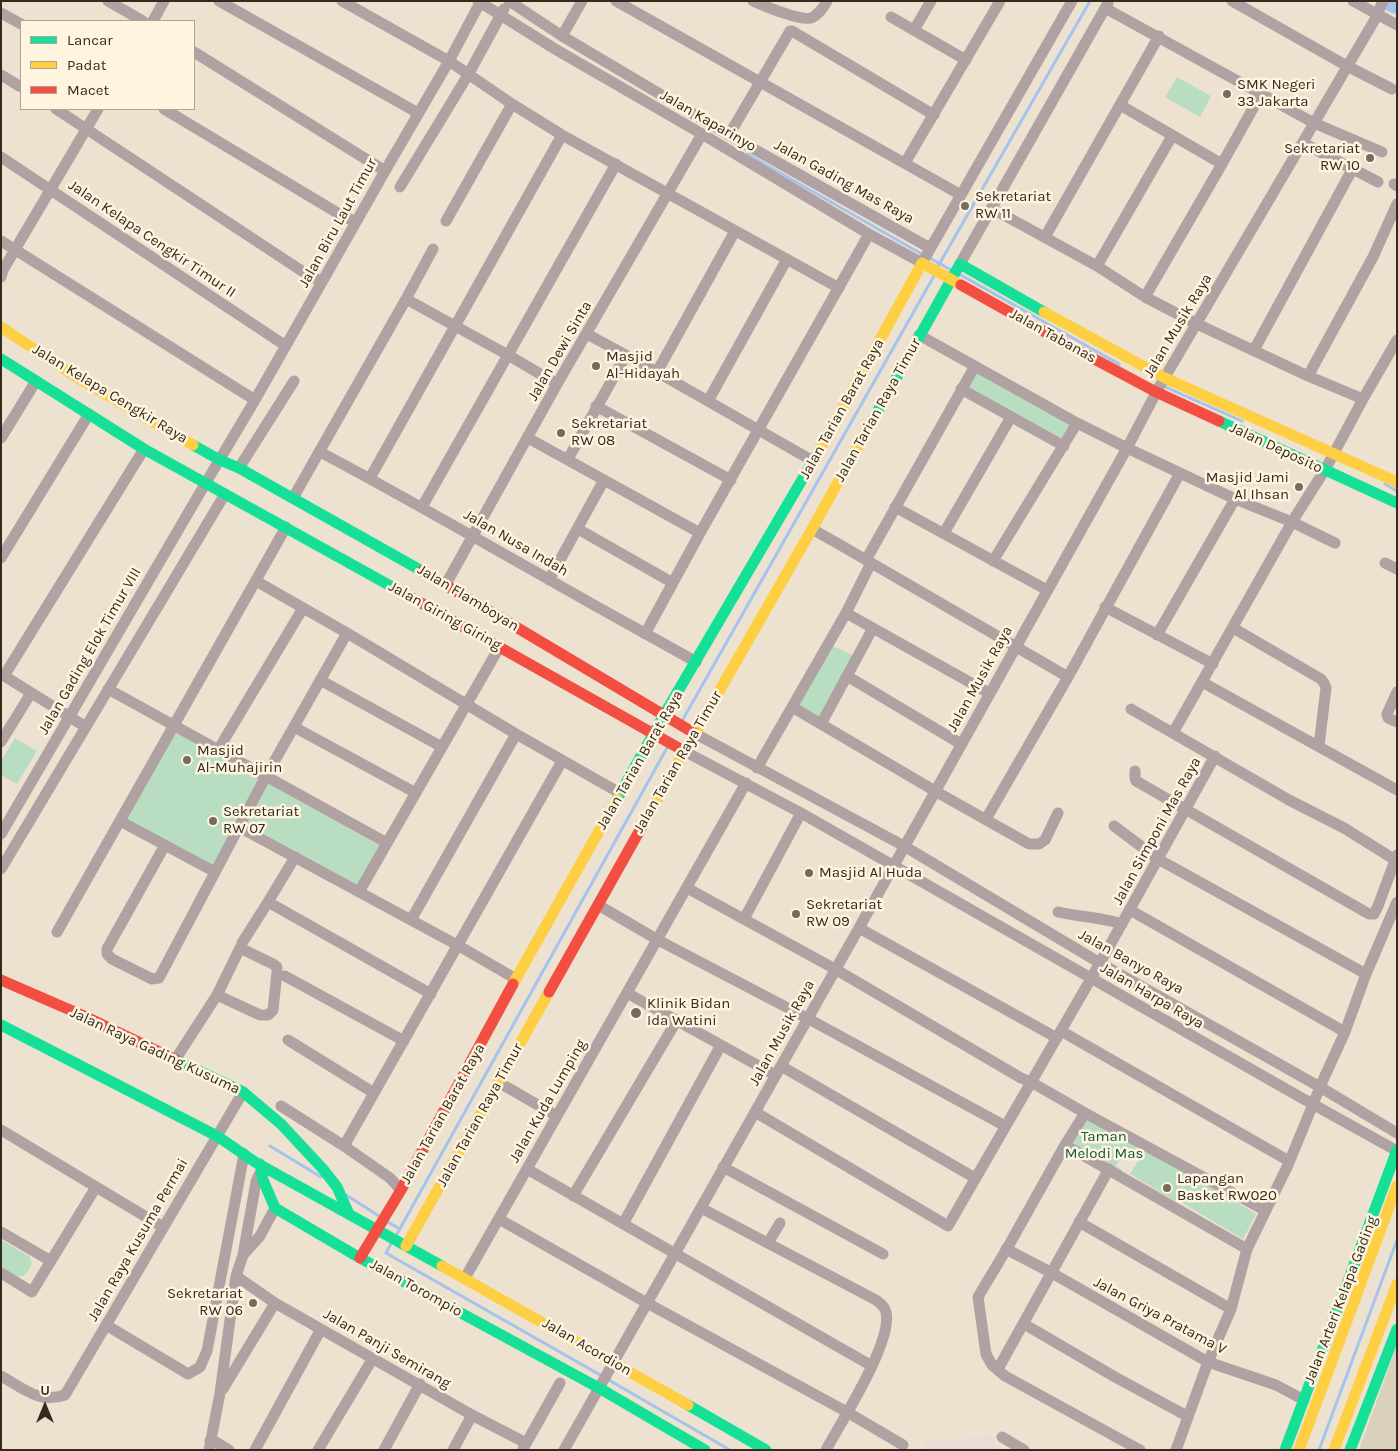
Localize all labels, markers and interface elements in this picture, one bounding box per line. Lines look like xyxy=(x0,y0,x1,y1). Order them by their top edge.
legend xyxy=(20,20,195,110)
text: Lancar xyxy=(67,31,113,49)
text: Padat xyxy=(67,56,106,74)
place label: SMK Negeri 33 Jakarta xyxy=(1237,76,1315,111)
text: Macet xyxy=(67,81,109,99)
street label: Jalan Kaparinyo xyxy=(657,86,759,156)
marker: SMK Negeri 33 Jakarta xyxy=(1221,88,1233,100)
street label: Jalan Gading Mas Raya xyxy=(771,136,917,228)
place label: Sekretariat RW 10 xyxy=(1284,140,1360,175)
marker: Sekretariat RW 10 xyxy=(1364,152,1376,164)
street label: Jalan Biru Laut Timur xyxy=(295,155,381,291)
street label: Jalan Kelapa Cengkir Timur II xyxy=(65,176,239,302)
place label: Sekretariat RW 11 xyxy=(975,188,1051,223)
marker: Sekretariat RW 11 xyxy=(959,200,971,212)
street label: Jalan Musik Raya xyxy=(1140,271,1216,381)
street label: Jalan Dewi Sinta xyxy=(524,298,596,404)
street label: Jalan Tabanas xyxy=(1007,305,1099,367)
street label: Jalan Tarian Raya Timur xyxy=(831,335,925,485)
street label: Jalan Tarian Barat Raya xyxy=(796,336,888,482)
street label: Jalan Kelapa Cengkir Raya xyxy=(29,340,191,448)
place label: Masjid Al-Hidayah xyxy=(606,348,680,383)
marker: Masjid Al-Hidayah xyxy=(590,360,602,372)
place label: Sekretariat RW 08 xyxy=(571,415,647,450)
street label: Jalan Deposito xyxy=(1227,419,1325,477)
marker: Sekretariat RW 08 xyxy=(555,427,567,439)
place label: Masjid Jami Al Ihsan xyxy=(1206,469,1289,504)
marker: Masjid Jami Al Ihsan xyxy=(1293,481,1305,493)
street label: Jalan Nusa Indah xyxy=(460,506,572,580)
street label: Jalan Flamboyan xyxy=(414,561,522,635)
street label: Jalan Gading Elok Timur VIII xyxy=(35,564,145,738)
street label: Jalan Giring Giring xyxy=(386,578,504,654)
street label: Jalan Musik Raya xyxy=(943,623,1017,735)
street label: Jalan Tarian Barat Raya xyxy=(593,687,687,833)
street label: Jalan Tarian Raya Timur xyxy=(630,688,726,836)
place label: Masjid Al-Muhajirin xyxy=(197,742,282,777)
marker: Masjid Al-Muhajirin xyxy=(181,754,193,766)
street label: Jalan Simponi Mas Raya xyxy=(1109,754,1205,908)
place label: Sekretariat RW 07 xyxy=(223,803,299,838)
marker: Sekretariat RW 07 xyxy=(207,815,219,827)
place label: Masjid Al Huda xyxy=(819,864,922,882)
marker: Masjid Al Huda xyxy=(803,867,815,879)
place label: Sekretariat RW 09 xyxy=(806,896,882,931)
marker: Sekretariat RW 09 xyxy=(790,908,802,920)
street label: Jalan Banyo Raya xyxy=(1075,926,1187,998)
street label: Jalan Harpa Raya xyxy=(1097,959,1207,1033)
street label: Jalan Musik Raya xyxy=(745,977,819,1089)
place label: Klinik Bidan Ida Watini xyxy=(647,995,730,1030)
street label: Jalan Raya Gading Kusuma xyxy=(67,1004,243,1098)
marker: Klinik Bidan Ida Watini xyxy=(629,1006,643,1020)
street label: Jalan Kuda Lumping xyxy=(505,1036,591,1166)
street label: Jalan Tarian Raya Timur xyxy=(433,1040,527,1190)
street label: Jalan Tarian Barat Raya xyxy=(397,1041,489,1187)
park label: Taman Melodi Mas xyxy=(1065,1128,1143,1163)
street label: Jalan Raya Kusuma Permai xyxy=(84,1155,192,1325)
place label: Lapangan Basket RW020 xyxy=(1177,1170,1277,1205)
marker: Lapangan Basket RW020 xyxy=(1161,1182,1173,1194)
street label: Jalan Arteri Kelapa Gading xyxy=(1301,1213,1381,1387)
street label: Jalan Torompio xyxy=(367,1255,465,1321)
street label: Jalan Griya Pratama V xyxy=(1090,1273,1230,1359)
place label: Sekretariat RW 06 xyxy=(167,1285,243,1320)
marker: Sekretariat RW 06 xyxy=(247,1297,259,1309)
street label: Jalan Panji Semirang xyxy=(320,1305,454,1393)
street label: Jalan Acordion xyxy=(539,1314,635,1380)
north arrow xyxy=(20,1381,70,1431)
text: U xyxy=(40,1382,50,1399)

